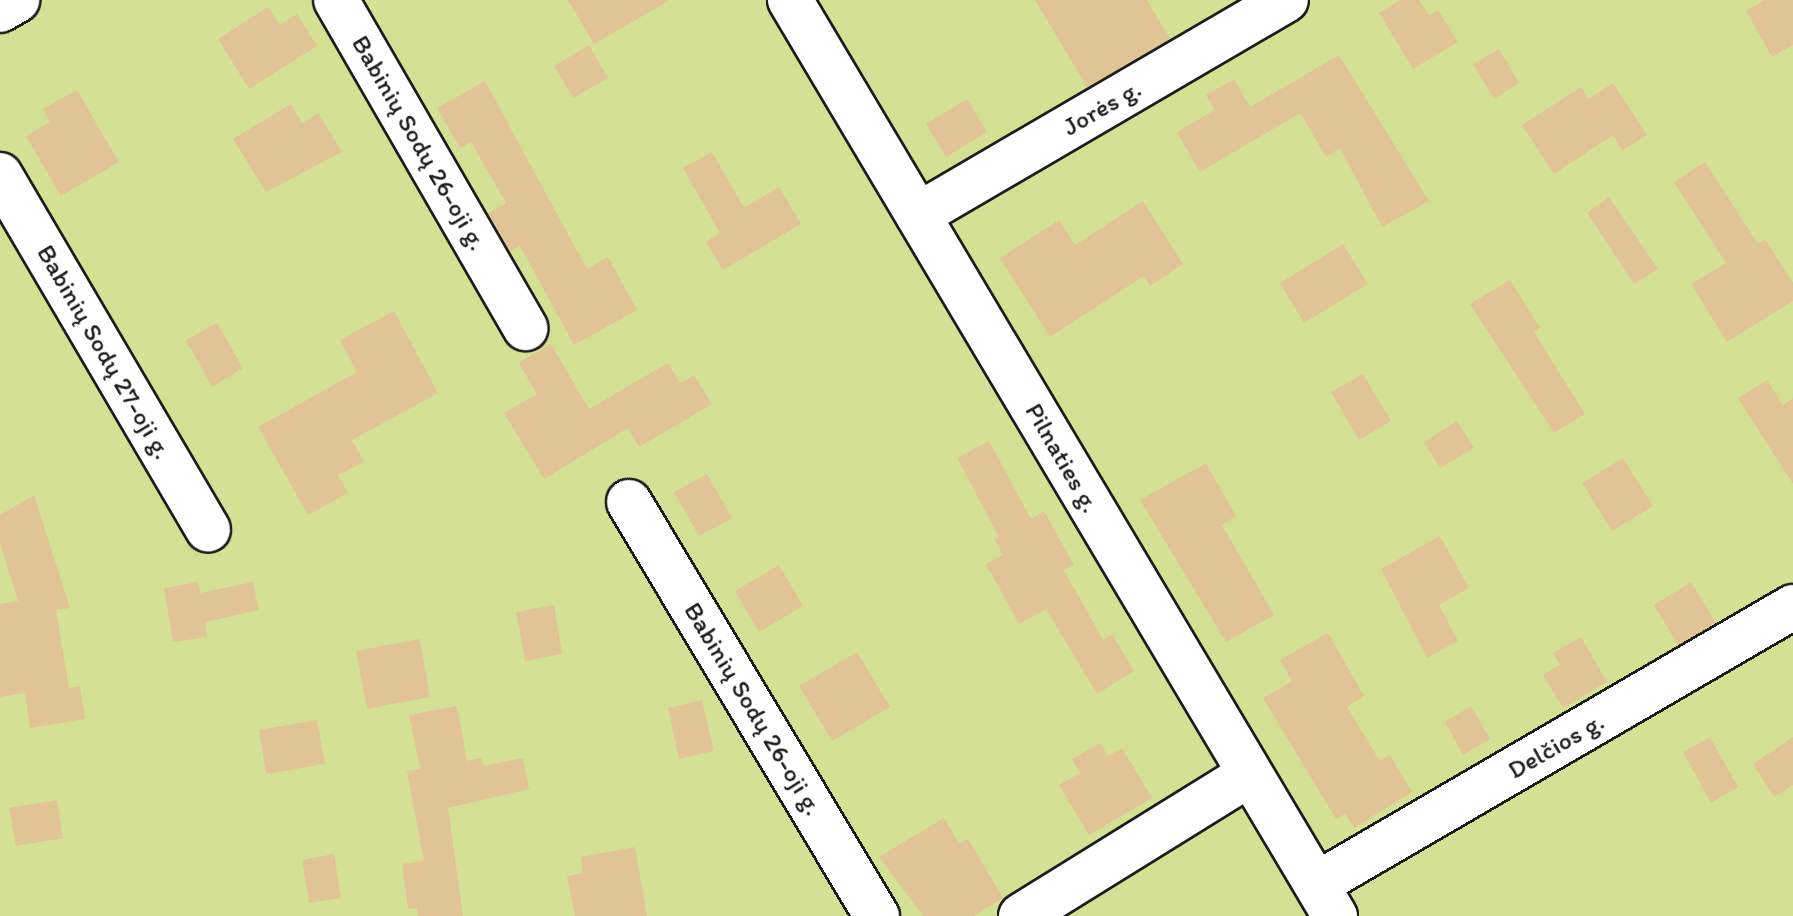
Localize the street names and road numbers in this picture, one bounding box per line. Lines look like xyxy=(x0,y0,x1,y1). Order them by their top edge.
street label: Babinių Sodų 26-oji g. xyxy=(345,30,493,256)
street label: Jorės g. xyxy=(1057,73,1147,143)
street label: Babinių Sodų 27-oji g. xyxy=(30,239,178,465)
street label: Pilnaties g. xyxy=(1018,398,1106,518)
street label: Babinių Sodų 26-oji g. xyxy=(677,597,829,821)
street label: Delčios g. xyxy=(1502,706,1610,786)

